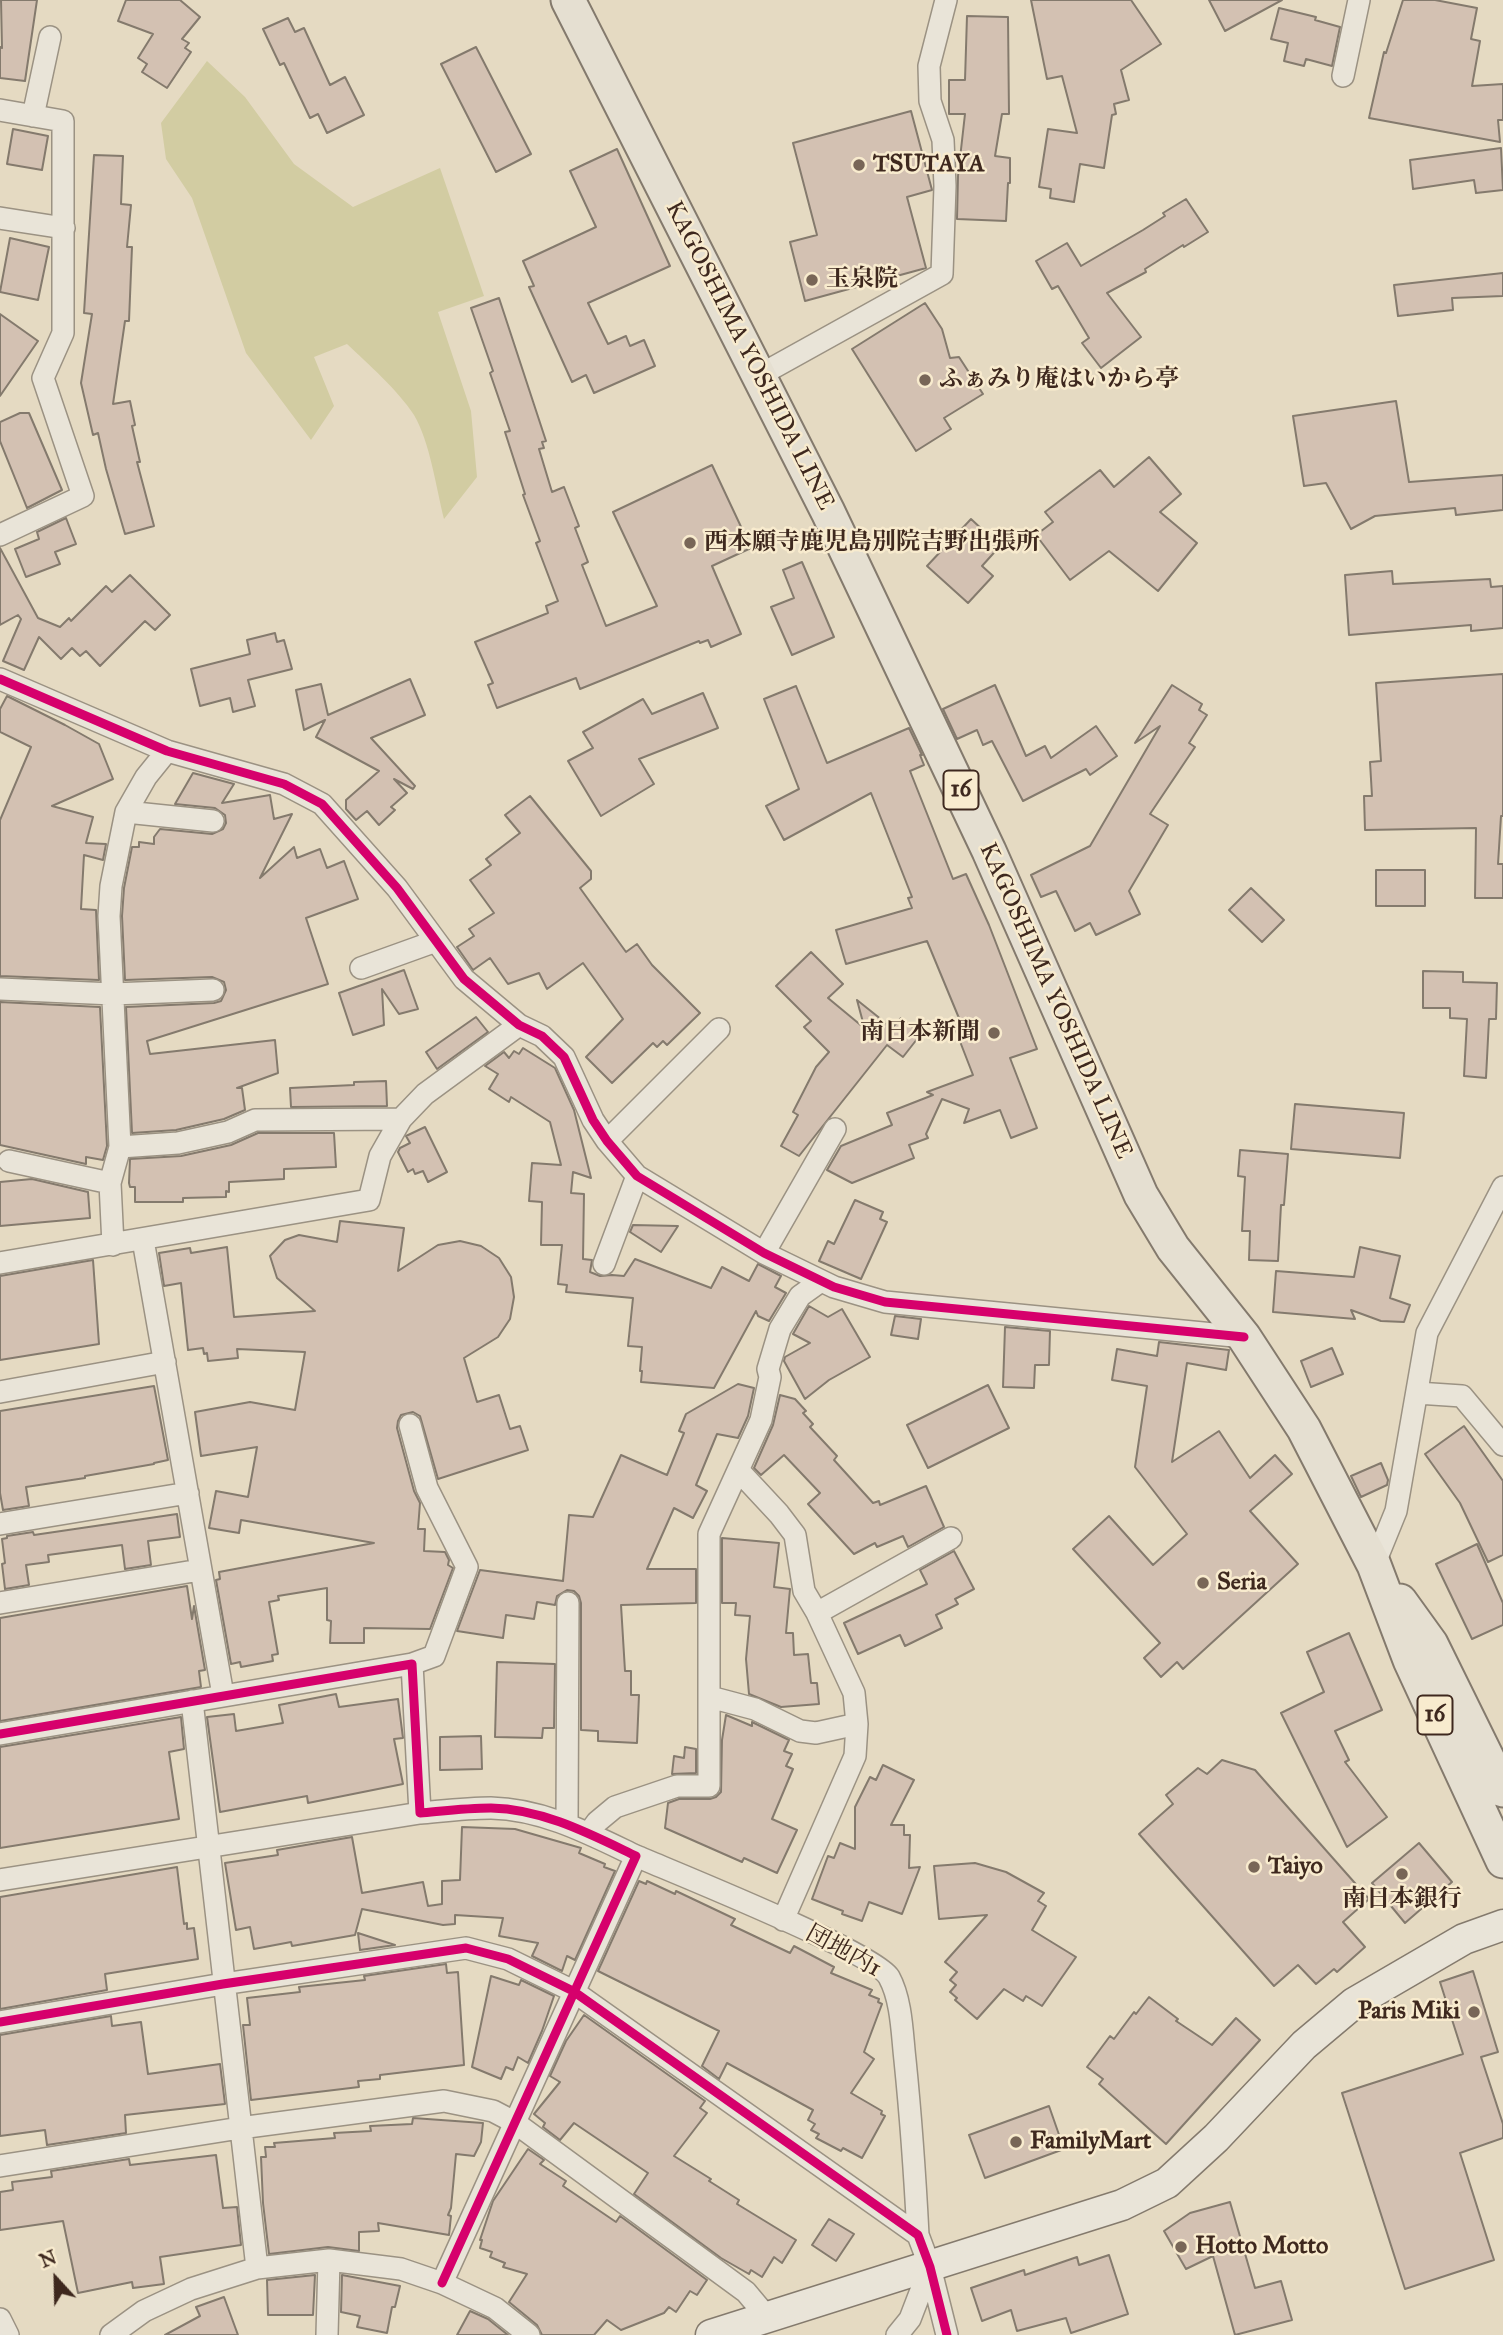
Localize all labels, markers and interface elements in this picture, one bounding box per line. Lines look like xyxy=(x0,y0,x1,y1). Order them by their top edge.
place label: TSUTAYA xyxy=(873,151,985,179)
marker: TSUTAYA xyxy=(851,157,867,173)
street label: KAGOSHIMA YOSHIDA LINE xyxy=(658,197,840,515)
place label: 玉泉院 xyxy=(826,266,898,294)
marker: 玉泉院 xyxy=(804,272,820,288)
place label: ふぁみり庵はいから亭 xyxy=(939,366,1179,394)
marker: ふぁみり庵はいから亭 xyxy=(917,372,933,388)
place label: 西本願寺鹿児島別院吉野出張所 xyxy=(704,529,1040,557)
marker: 西本願寺鹿児島別院吉野出張所 xyxy=(682,535,698,551)
road number: 16 xyxy=(944,770,978,810)
street label: KAGOSHIMA YOSHIDA LINE xyxy=(972,839,1138,1163)
place label: 南日本新聞 xyxy=(860,1019,980,1047)
marker: 南日本新聞 xyxy=(986,1025,1002,1041)
place label: Seria xyxy=(1217,1569,1267,1597)
marker: Seria xyxy=(1195,1575,1211,1591)
road number: 16 xyxy=(1418,1696,1452,1734)
place label: Taiyo xyxy=(1268,1853,1323,1881)
marker: Taiyo xyxy=(1246,1859,1262,1875)
marker: 南日本銀行 xyxy=(1394,1866,1410,1882)
place label: 南日本銀行 xyxy=(1342,1886,1462,1914)
street label: 団地内1 xyxy=(800,1920,886,1984)
place label: Paris Miki xyxy=(1358,1998,1460,2026)
marker: Paris Miki xyxy=(1466,2004,1482,2020)
place label: FamilyMart xyxy=(1030,2128,1151,2156)
marker: FamilyMart xyxy=(1008,2134,1024,2150)
place label: Hotto Motto xyxy=(1195,2233,1328,2261)
marker: Hotto Motto xyxy=(1173,2239,1189,2255)
north arrow xyxy=(21,2244,91,2314)
text: N xyxy=(36,2245,60,2273)

